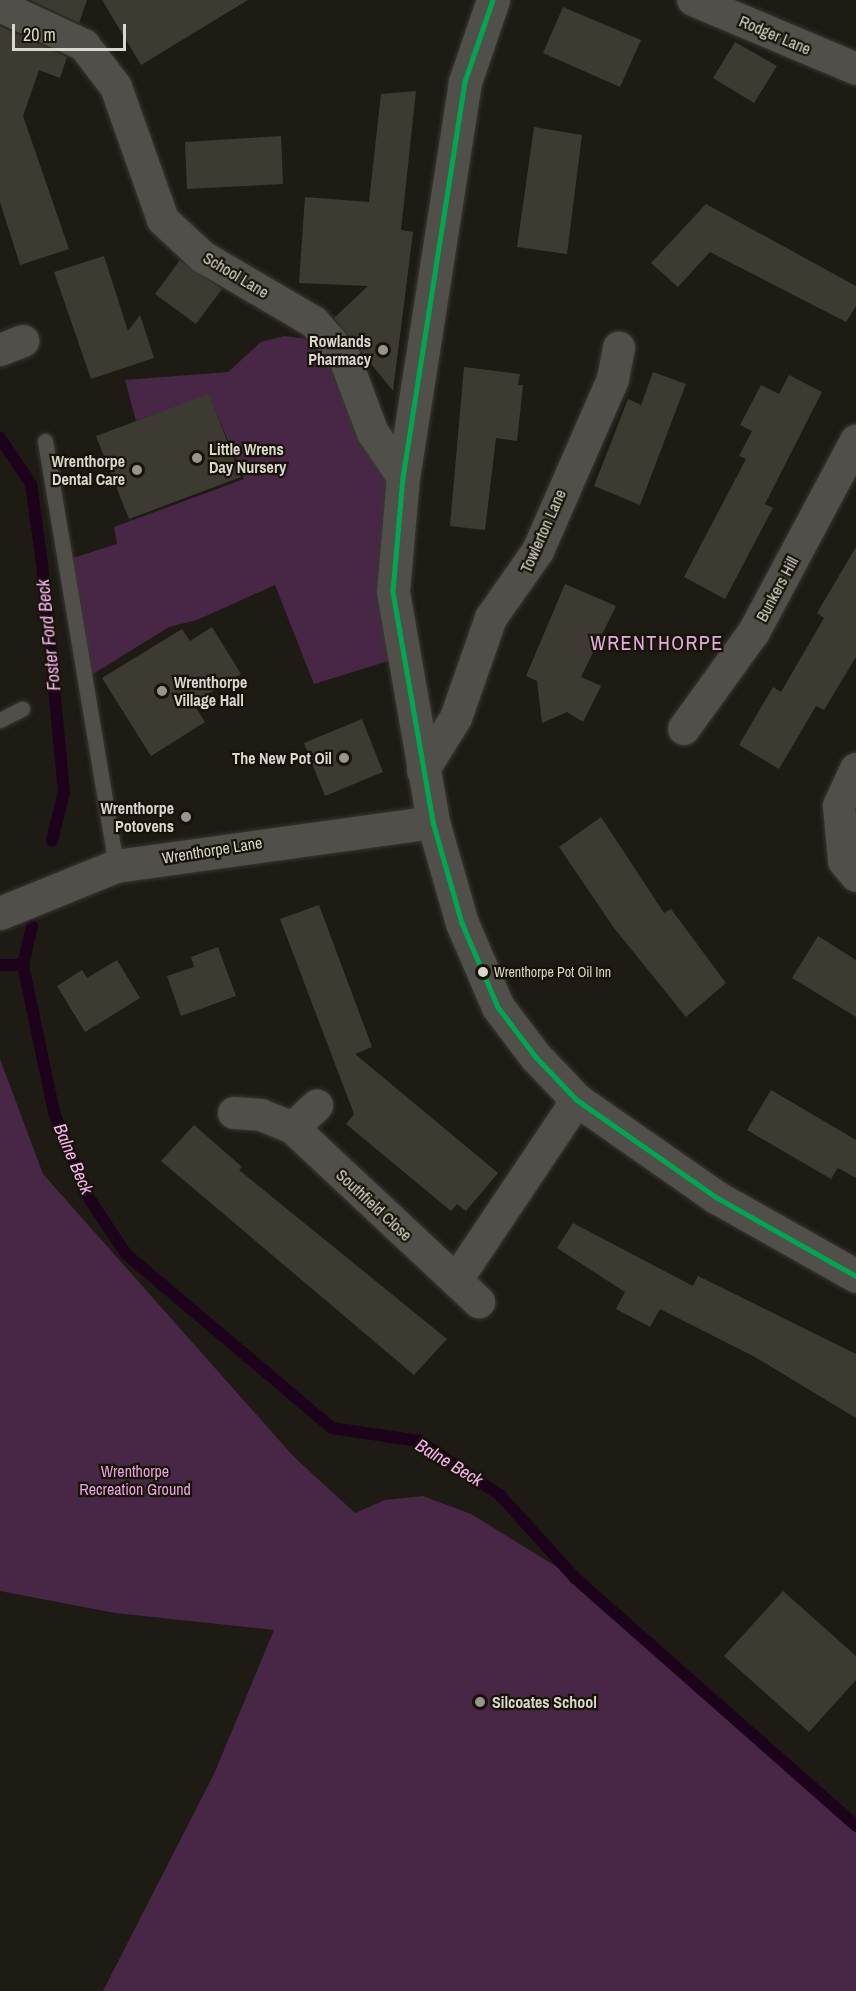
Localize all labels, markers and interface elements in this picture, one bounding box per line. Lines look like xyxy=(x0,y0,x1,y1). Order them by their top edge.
street label: Rodger Lane xyxy=(736,11,814,59)
scale bar xyxy=(15,12,129,50)
text: 20 m xyxy=(23,22,56,47)
street label: School Lane xyxy=(200,248,272,302)
place label: Rowlands Pharmacy xyxy=(308,331,371,369)
marker: Rowlands Pharmacy xyxy=(376,343,390,357)
place label: Little Wrens Day Nursery xyxy=(209,439,286,477)
place label: Wrenthorpe Dental Care xyxy=(52,451,125,489)
marker: Little Wrens Day Nursery xyxy=(190,451,204,465)
marker: Wrenthorpe Dental Care xyxy=(130,463,144,477)
street label: Towlerton Lane xyxy=(516,486,570,576)
street label: Bunkers Hill xyxy=(752,553,802,625)
water label: Foster Ford Beck xyxy=(32,578,66,692)
district label: WRENTHORPE xyxy=(590,630,724,654)
place label: Wrenthorpe Village Hall xyxy=(174,672,247,710)
marker: Wrenthorpe Village Hall xyxy=(155,684,169,698)
place label: The New Pot Oil xyxy=(232,748,332,768)
marker: The New Pot Oil xyxy=(337,751,351,765)
place label: Wrenthorpe Potovens xyxy=(101,798,174,836)
marker: Wrenthorpe Potovens xyxy=(179,810,193,824)
street label: Wrenthorpe Lane xyxy=(161,833,263,867)
place label: Wrenthorpe Pot Oil Inn xyxy=(494,964,611,980)
marker: Wrenthorpe Pot Oil Inn xyxy=(477,966,489,978)
water label: Balne Beck xyxy=(48,1120,98,1198)
street label: Southfield Close xyxy=(332,1165,416,1245)
water label: Balne Beck xyxy=(411,1435,487,1491)
park label: Wrenthorpe Recreation Ground xyxy=(79,1461,191,1499)
place label: Silcoates School xyxy=(492,1692,597,1712)
marker: Silcoates School xyxy=(473,1695,487,1709)

